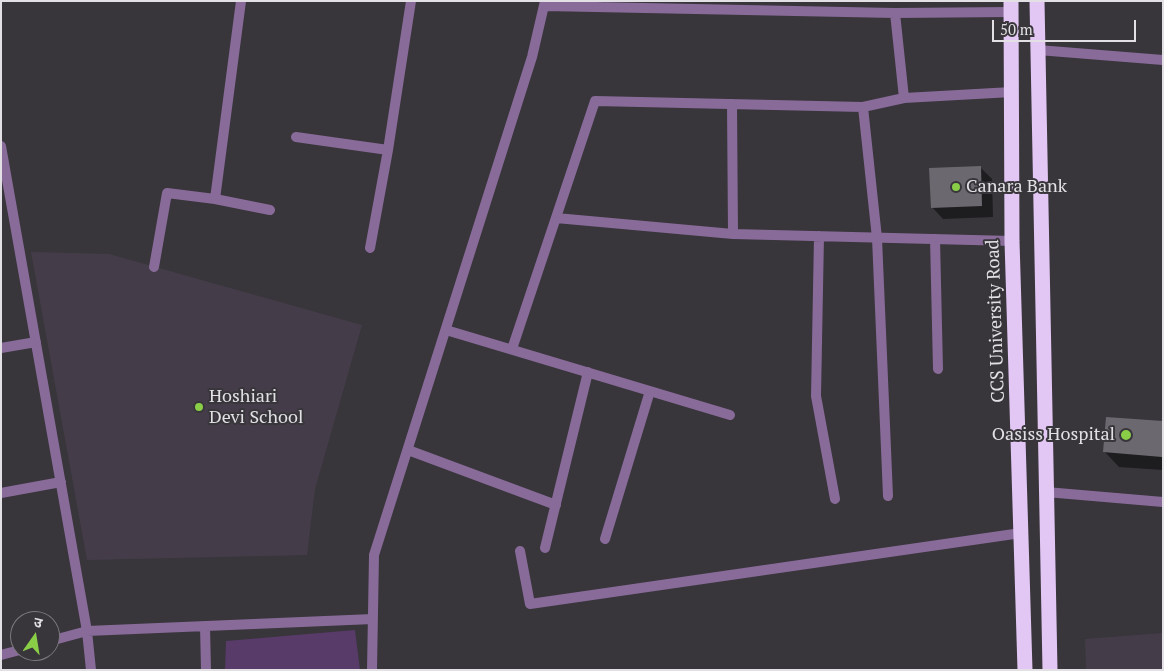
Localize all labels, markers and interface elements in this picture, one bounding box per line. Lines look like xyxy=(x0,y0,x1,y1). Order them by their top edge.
scale bar xyxy=(994,10,1138,42)
text: 50 m xyxy=(1000,19,1033,39)
place label: Canara Bank xyxy=(966,176,1067,198)
marker: Canara Bank xyxy=(950,181,962,193)
street label: CCS University Road xyxy=(982,239,1010,403)
place label: Hoshiari Devi School xyxy=(209,386,303,428)
marker: Hoshiari Devi School xyxy=(193,401,205,413)
place label: Oasiss Hospital xyxy=(992,424,1115,446)
marker: Oasiss Hospital xyxy=(1119,428,1133,442)
north arrow xyxy=(10,611,60,661)
text: उ xyxy=(32,612,44,632)

